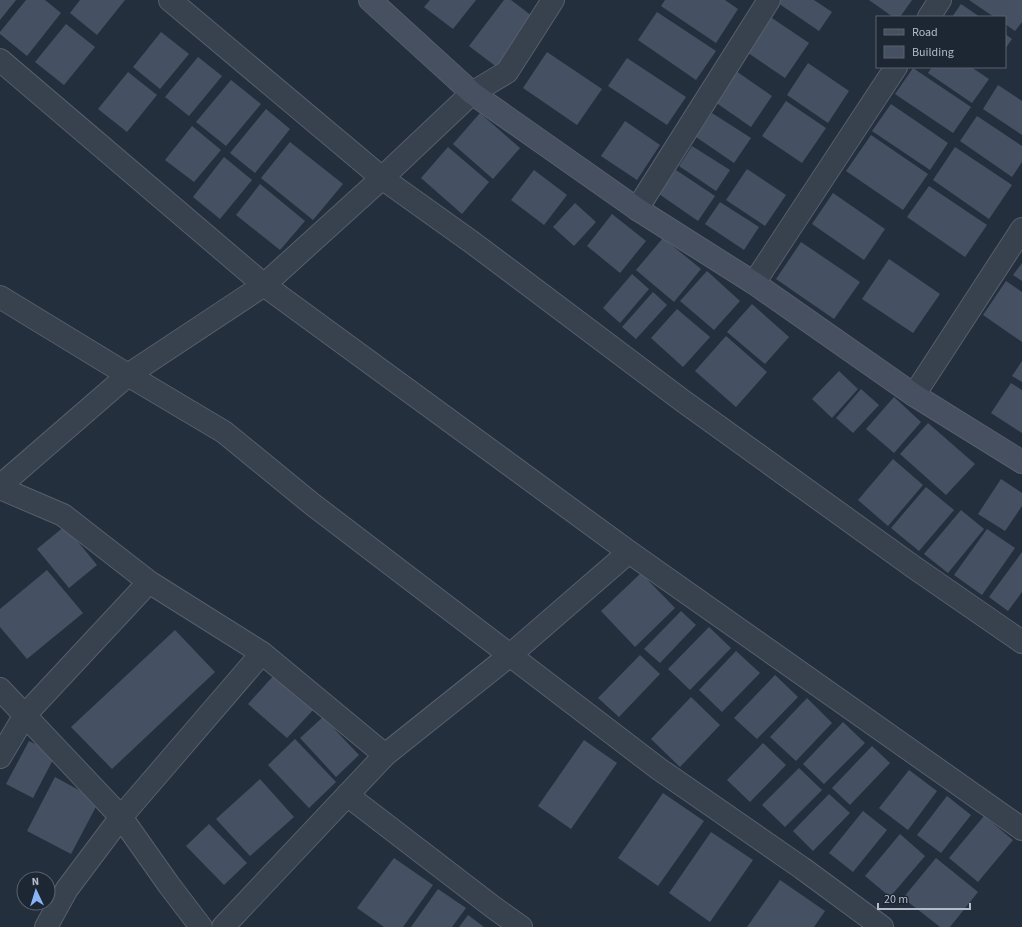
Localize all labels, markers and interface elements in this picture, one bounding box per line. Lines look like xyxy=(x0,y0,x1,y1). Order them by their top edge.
legend xyxy=(876,16,1006,68)
text: Road xyxy=(912,24,938,41)
text: Building xyxy=(912,44,954,61)
north arrow xyxy=(16,871,56,911)
text: N xyxy=(31,874,40,889)
scale bar xyxy=(878,885,970,911)
text: 20 m xyxy=(884,891,908,908)

